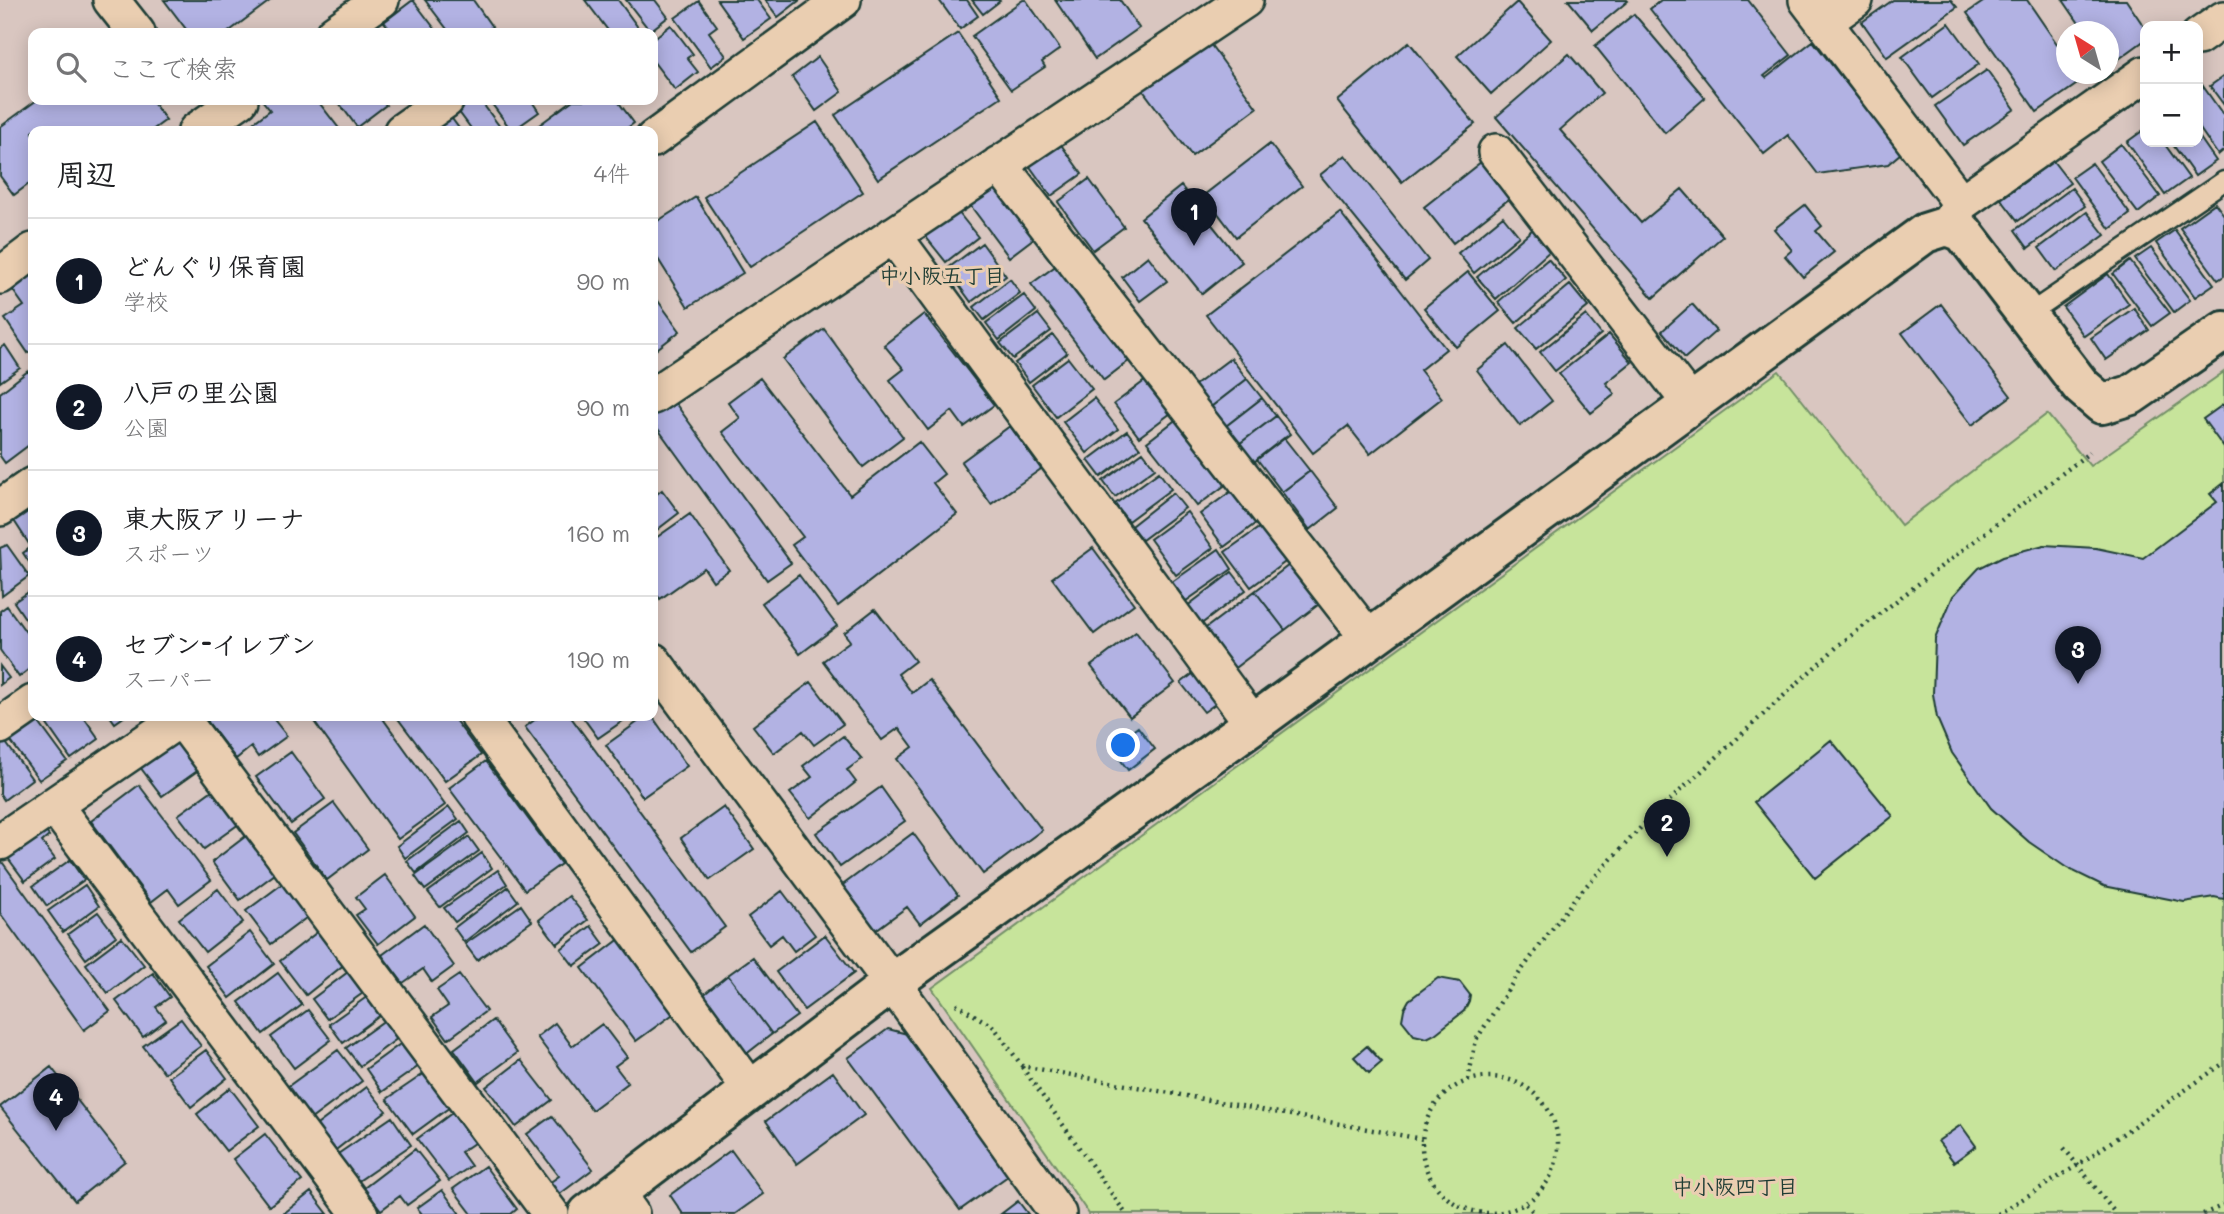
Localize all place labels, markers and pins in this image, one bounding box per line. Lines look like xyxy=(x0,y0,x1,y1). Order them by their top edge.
pin: 1 xyxy=(1171,188,1217,246)
pin: 3 xyxy=(2055,626,2101,684)
pin: 2 xyxy=(1644,799,1690,857)
pin: 4 xyxy=(33,1073,79,1131)

